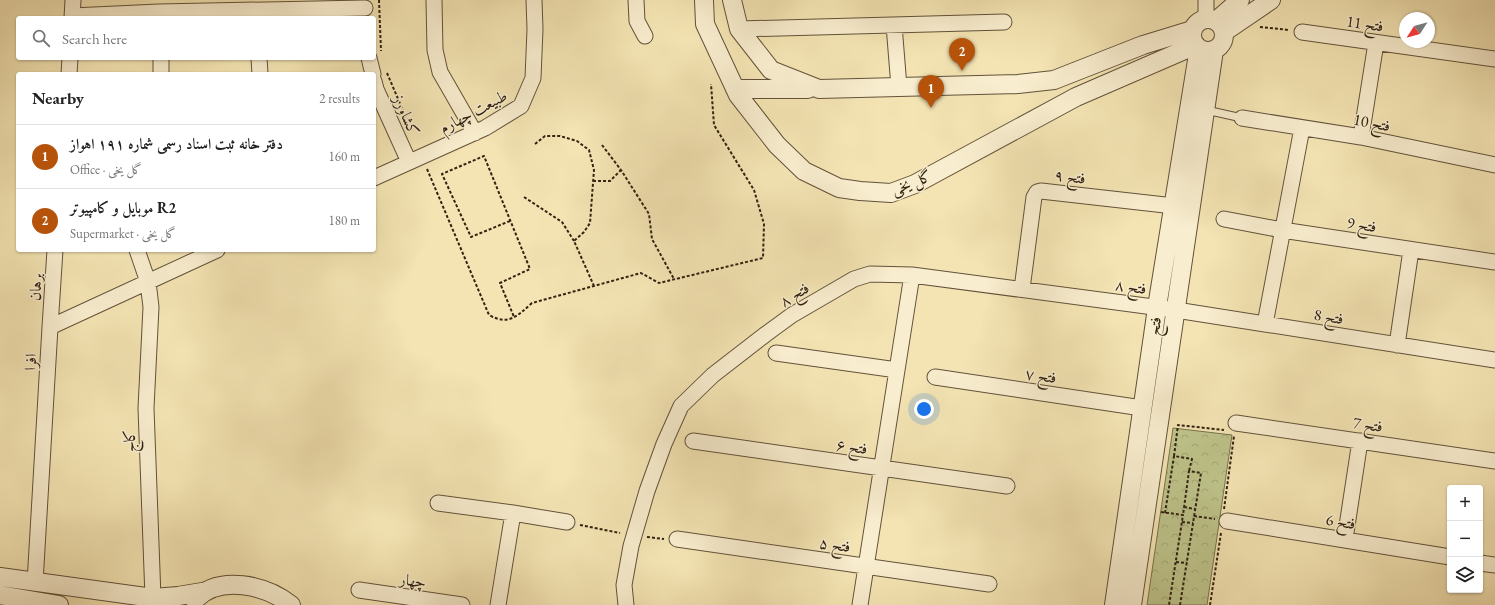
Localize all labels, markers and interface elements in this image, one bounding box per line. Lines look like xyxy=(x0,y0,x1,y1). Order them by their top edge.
street label: فتح 11 xyxy=(1344,10,1385,40)
north arrow xyxy=(1399,12,1435,48)
search box xyxy=(16,16,376,60)
icon: search xyxy=(30,27,52,49)
text: Search here xyxy=(62,29,127,48)
pin: 2 xyxy=(949,38,975,71)
pin: 1 xyxy=(918,75,944,108)
street label: طبیعت چهارم xyxy=(436,85,513,142)
text: Nearby xyxy=(32,87,84,109)
text: 2 results xyxy=(319,90,360,107)
street label: کشاورز xyxy=(388,90,425,139)
street label: فتح 10 xyxy=(1351,109,1392,140)
text: دفتر خانه ثبت اسناد رسمی شماره ۱۹۱ اهواز xyxy=(70,134,283,153)
text: 1 xyxy=(42,148,48,165)
text: 160 m xyxy=(329,148,360,165)
text: Office · گل یخی xyxy=(70,161,142,178)
street label: فتح ۹ xyxy=(1053,164,1087,193)
street label: گل یخی xyxy=(888,165,935,201)
text: موبایل و کامپیوتر R2 xyxy=(70,198,176,217)
text: 2 xyxy=(42,212,48,229)
text: 180 m xyxy=(329,212,360,229)
street label: فتح 9 xyxy=(1345,212,1378,241)
text: Supermarket · گل یخی xyxy=(70,225,176,242)
street label: برهان xyxy=(24,272,47,302)
street label: فتح ۸ xyxy=(1113,274,1148,303)
street label: فتح ۸ xyxy=(775,277,815,315)
street label: فتح 8 xyxy=(1312,304,1345,333)
street label: فتح xyxy=(1143,315,1170,337)
street label: افرا xyxy=(20,353,41,371)
street label: فتح ۷ xyxy=(1023,363,1058,392)
your location xyxy=(914,399,934,419)
street label: فتح 7 xyxy=(1351,412,1384,441)
street label: کاج xyxy=(119,429,144,453)
street label: فتح ۶ xyxy=(834,434,869,463)
map controls xyxy=(1447,485,1483,593)
button: + xyxy=(1447,485,1483,521)
street label: فتح 6 xyxy=(1324,509,1357,538)
button: − xyxy=(1447,521,1483,557)
street label: فتح ۵ xyxy=(817,532,852,561)
button: layers xyxy=(1447,557,1483,593)
street label: چهار xyxy=(396,568,428,593)

